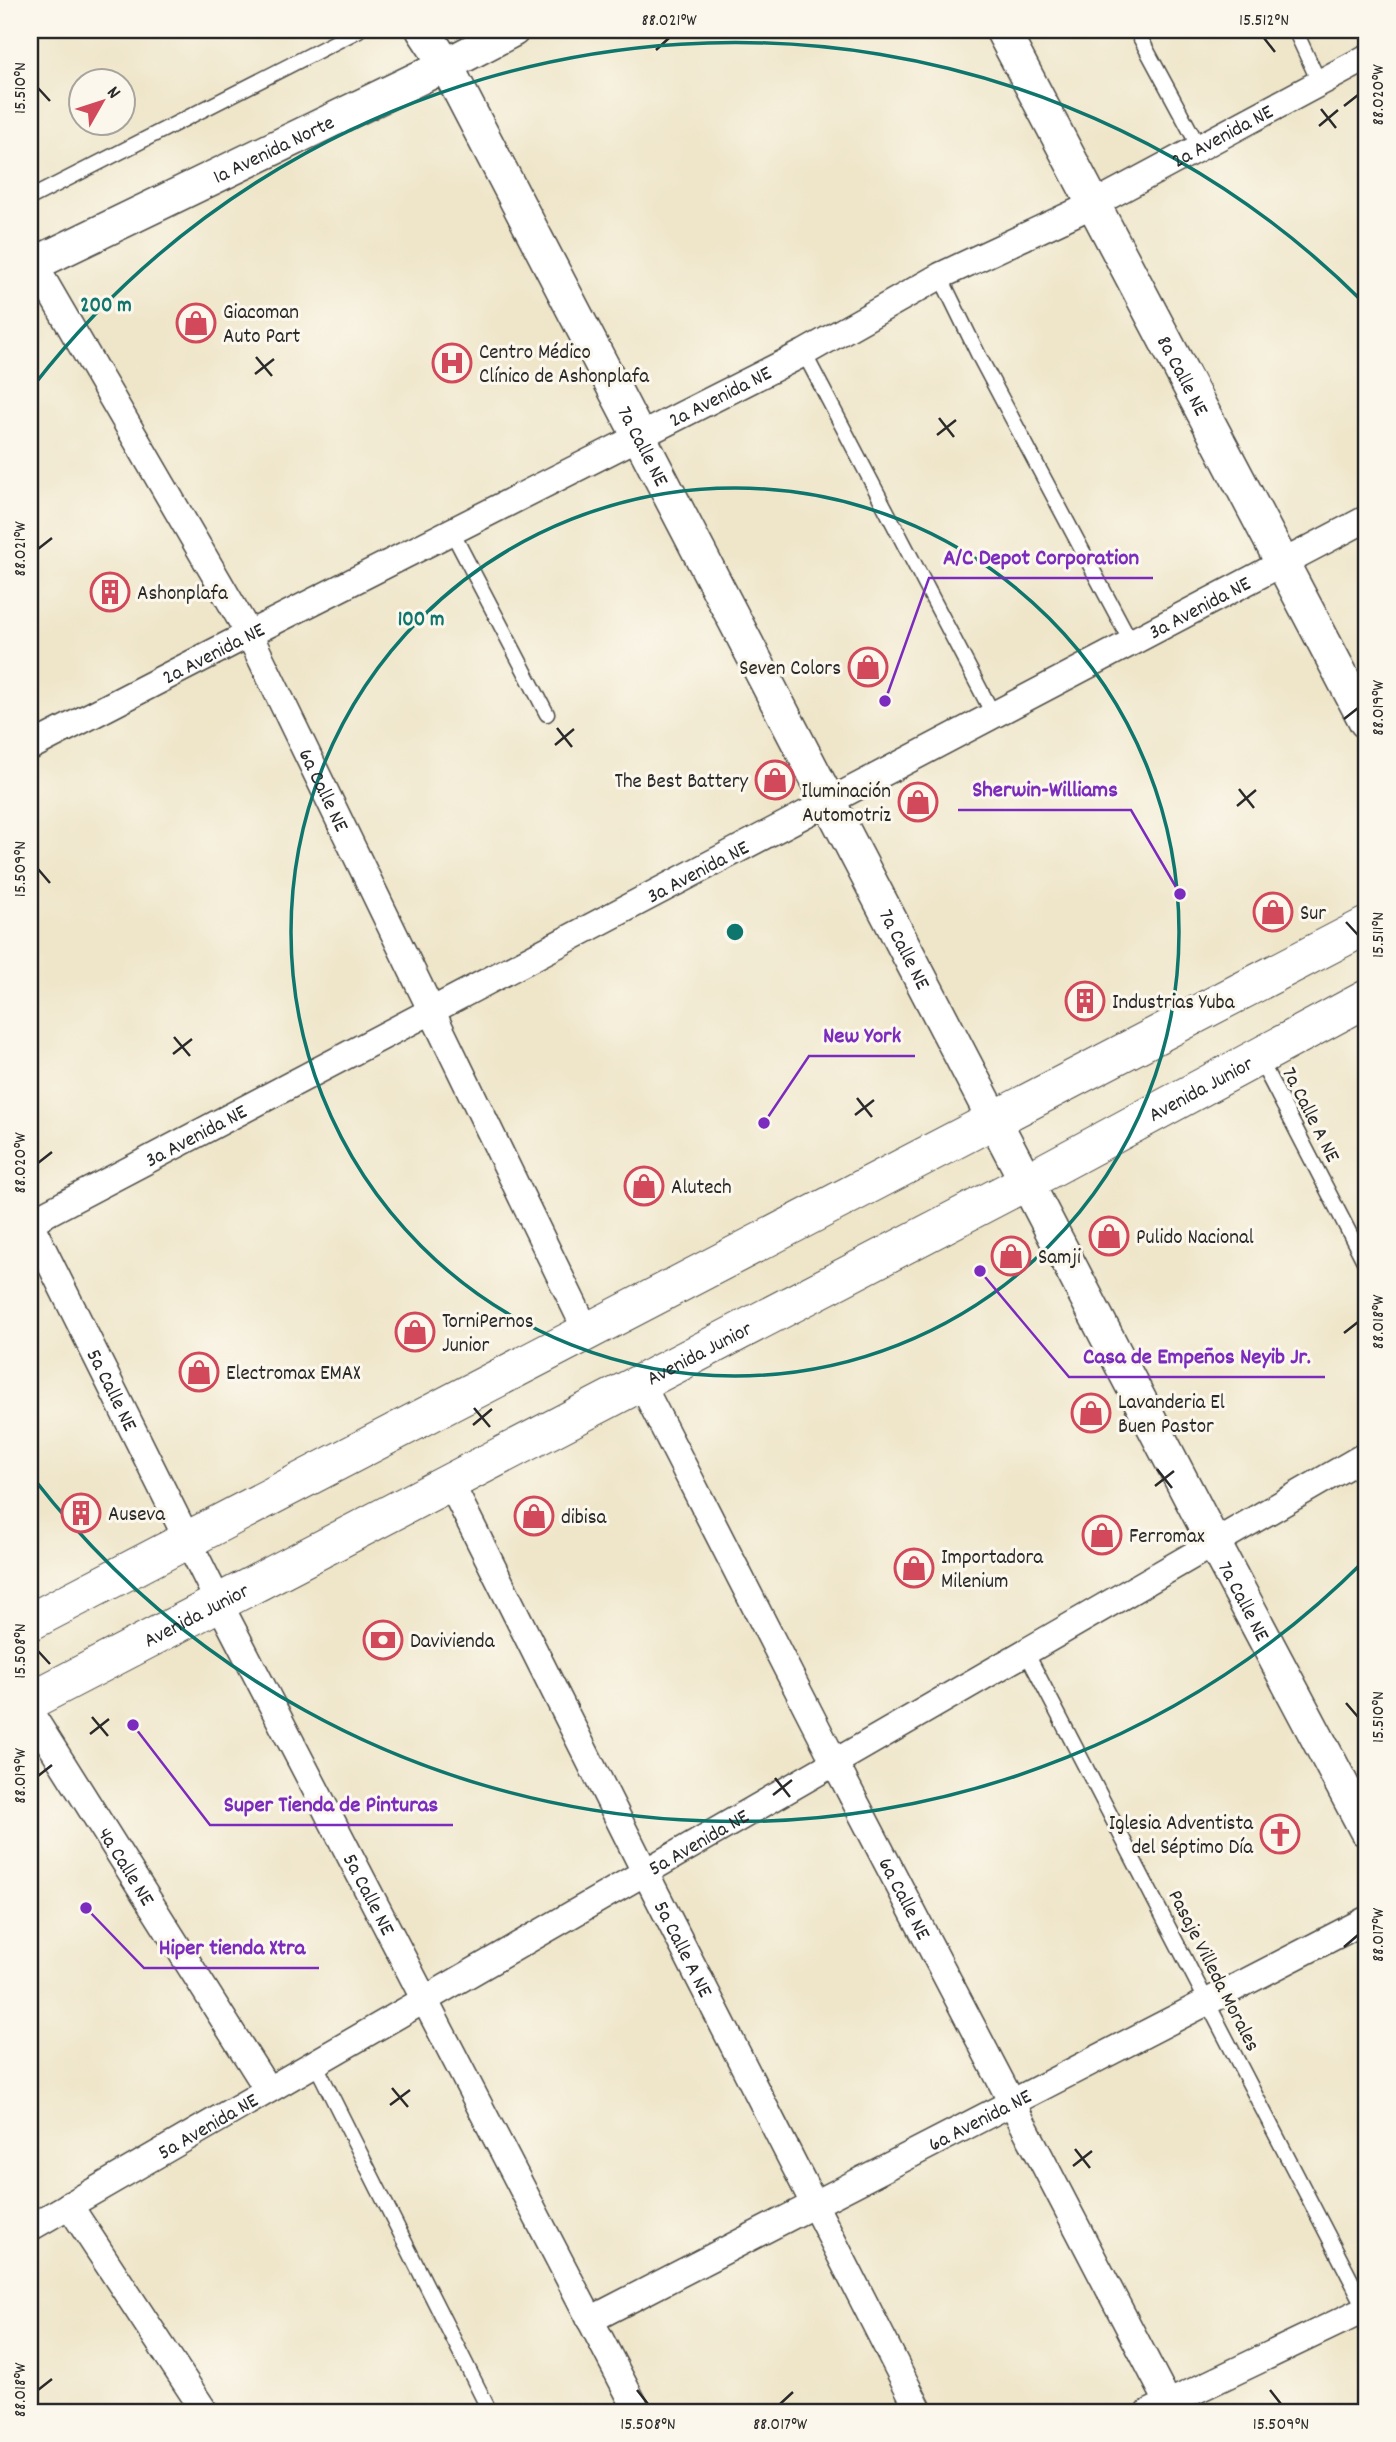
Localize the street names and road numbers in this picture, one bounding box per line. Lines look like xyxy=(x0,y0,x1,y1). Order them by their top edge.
street label: 2a Avenida NE xyxy=(1167,98,1280,178)
street label: 1a Avenida Norte xyxy=(209,109,340,193)
street label: 8a Calle NE xyxy=(1147,331,1215,423)
street label: 2a Avenida NE xyxy=(665,360,778,437)
street label: 7a Calle NE xyxy=(608,402,675,493)
street label: 3a Avenida NE xyxy=(1144,570,1257,649)
street label: 2a Avenida NE xyxy=(158,616,271,694)
street label: 6a Calle NE xyxy=(289,744,355,838)
street label: 3a Avenida NE xyxy=(642,834,755,913)
street label: 7a Calle NE xyxy=(869,905,936,996)
street label: Avenida Junior xyxy=(1144,1050,1260,1131)
street label: 7a Calle A NE xyxy=(1273,1063,1346,1169)
street label: 3a Avenida NE xyxy=(141,1098,254,1177)
street label: Avenida Junior xyxy=(642,1315,758,1395)
street label: 5a Calle NE xyxy=(77,1345,144,1438)
street label: 7a Calle NE xyxy=(1208,1557,1276,1648)
street label: Avenida Junior xyxy=(139,1577,255,1657)
street label: 5a Avenida NE xyxy=(644,1803,756,1885)
street label: 4a Calle NE xyxy=(88,1823,161,1913)
street label: 5a Calle NE xyxy=(333,1849,401,1942)
street label: 6a Calle NE xyxy=(869,1853,937,1946)
street label: Pasaje Villeda Morales xyxy=(1159,1885,1266,2057)
street label: 5a Calle A NE xyxy=(644,1896,719,2004)
street label: 6a Avenida NE xyxy=(924,2083,1038,2161)
street label: 5a Avenida NE xyxy=(153,2087,265,2169)

